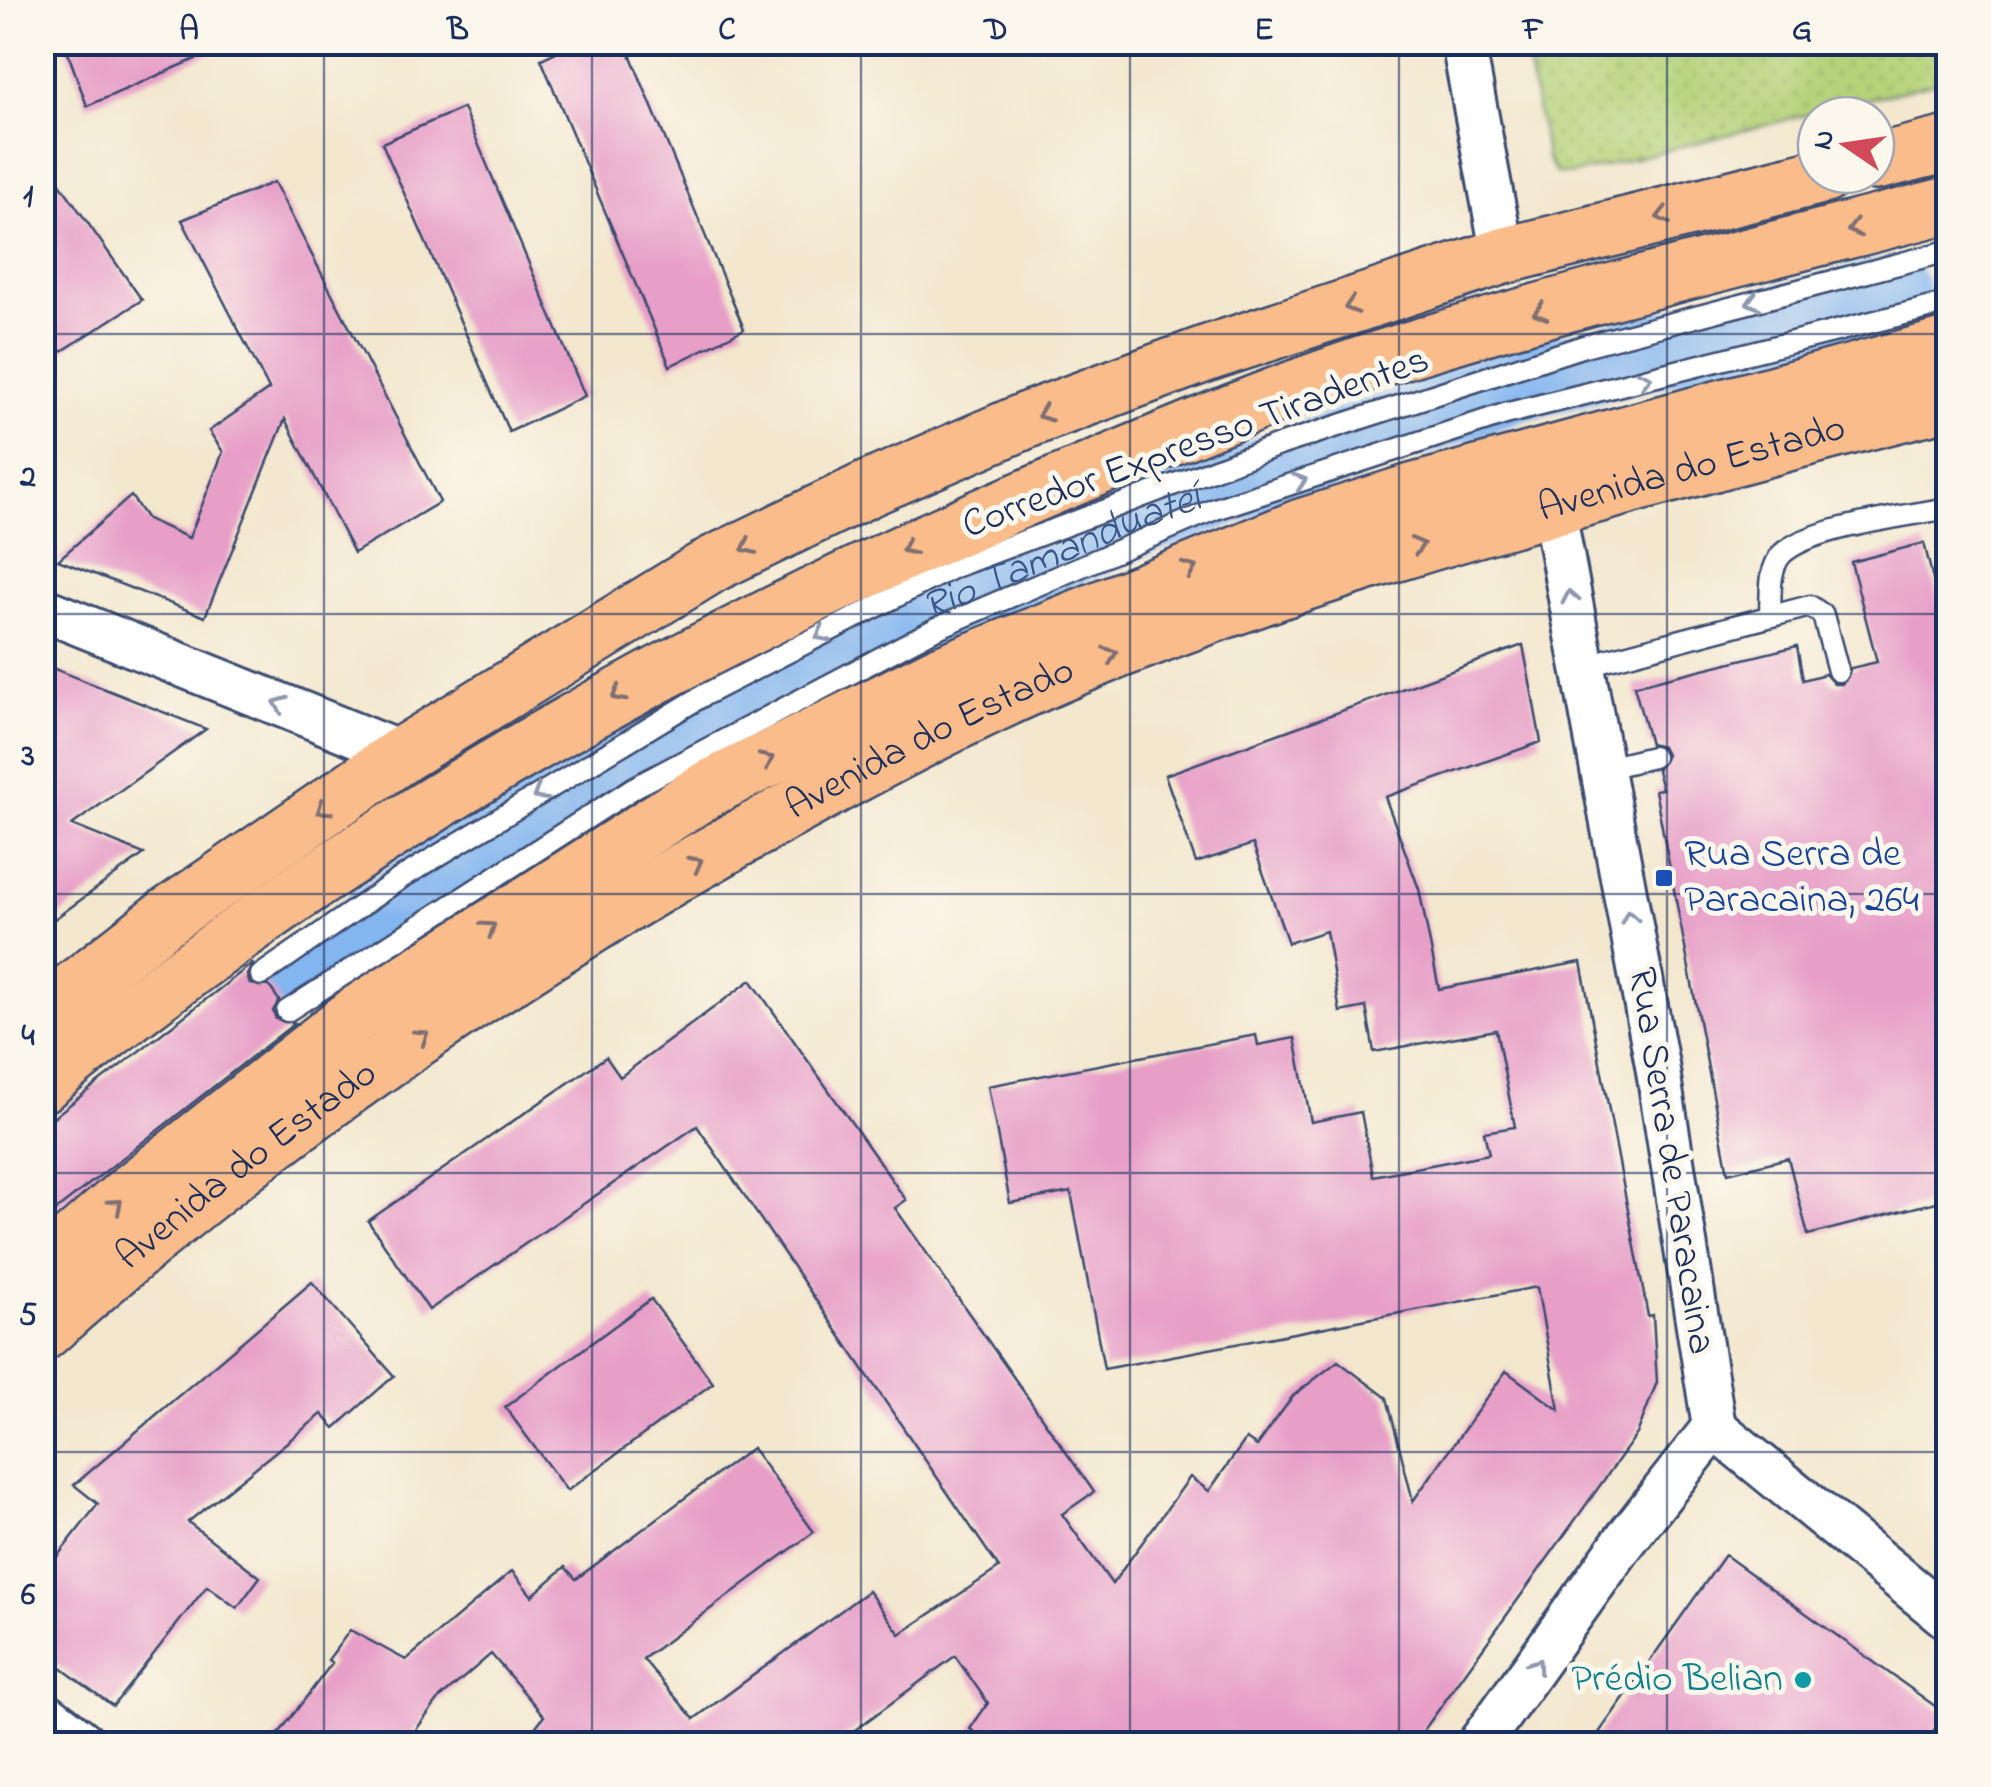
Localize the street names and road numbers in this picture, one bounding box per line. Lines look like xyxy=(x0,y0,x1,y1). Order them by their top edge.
street label: Corredor Expresso Tiradentes xyxy=(954,332,1438,556)
street label: Avenida do Estado xyxy=(1531,399,1852,539)
street label: Avenida do Estado xyxy=(775,642,1084,836)
street label: Rua Serra de Paracaina xyxy=(1610,963,1730,1359)
street label: Avenida do Estado xyxy=(103,1045,390,1285)

